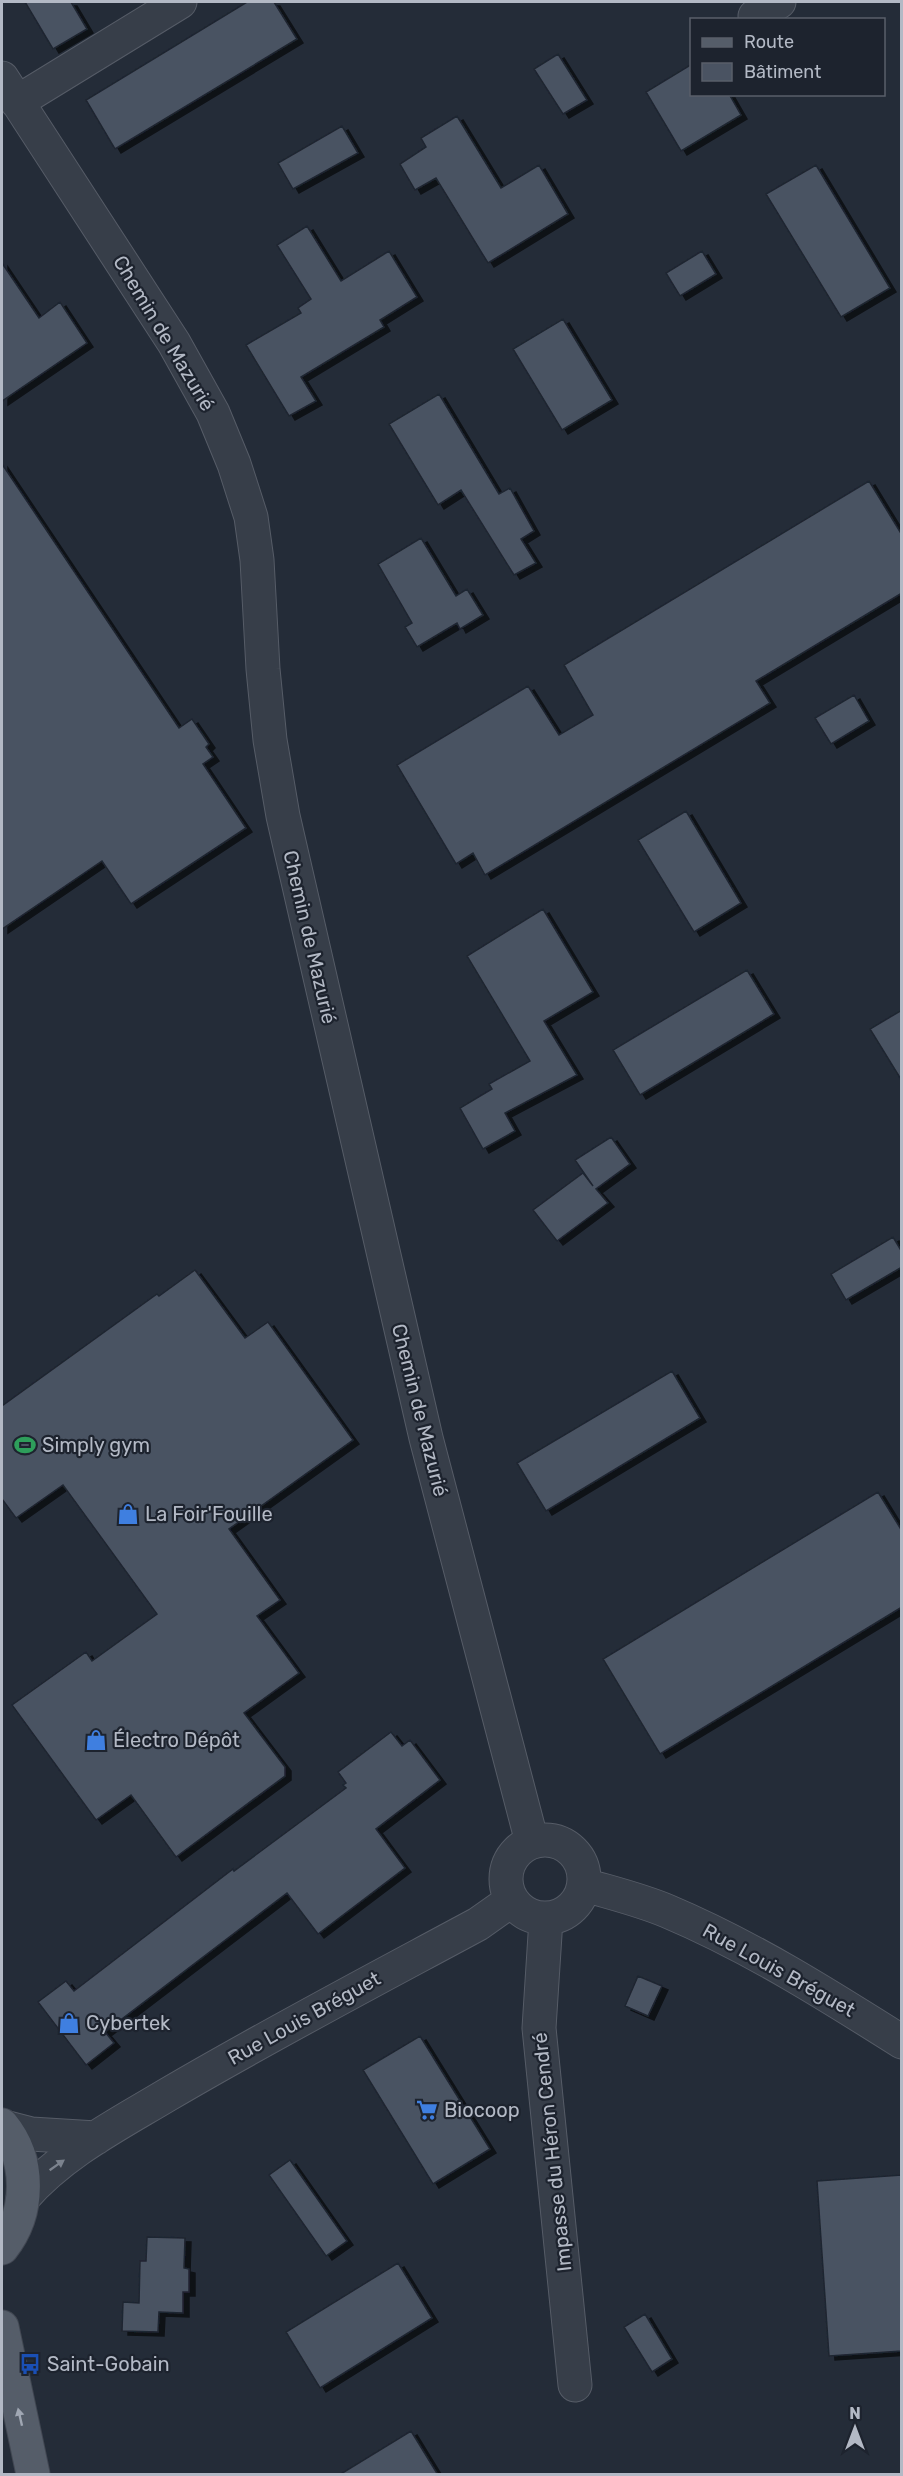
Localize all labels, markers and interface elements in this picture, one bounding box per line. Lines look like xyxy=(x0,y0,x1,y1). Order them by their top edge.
legend xyxy=(690,18,885,96)
text: Route xyxy=(744,31,794,53)
text: Bâtiment xyxy=(744,61,821,83)
street label: Chemin de Mazurié xyxy=(108,251,220,415)
street label: Chemin de Mazurié xyxy=(278,848,342,1026)
street label: Chemin de Mazurié xyxy=(387,1321,453,1499)
sports icon: Simply gym xyxy=(13,1433,37,1457)
place label: Simply gym xyxy=(42,1433,150,1457)
shop icon: La Foir'Fouille xyxy=(116,1502,140,1526)
place label: La Foir'Fouille xyxy=(145,1502,273,1526)
shop icon: Électro Dépôt xyxy=(84,1728,108,1752)
place label: Électro Dépôt xyxy=(113,1728,240,1752)
street label: Rue Louis Bréguet xyxy=(699,1918,860,2022)
street label: Rue Louis Bréguet xyxy=(224,1966,385,2070)
shop icon: Cybertek xyxy=(57,2011,81,2035)
place label: Cybertek xyxy=(86,2011,171,2035)
street label: Impasse du Héron Cendré xyxy=(528,2031,576,2273)
supermarket icon: Biocoop xyxy=(415,2098,439,2122)
place label: Biocoop xyxy=(444,2098,520,2122)
one-way arrow xyxy=(49,2159,65,2171)
bus stop icon: Saint-Gobain xyxy=(18,2352,42,2376)
place label: Saint-Gobain xyxy=(47,2352,170,2376)
north arrow xyxy=(825,2398,885,2458)
text: N xyxy=(849,2404,861,2423)
one-way arrow xyxy=(15,2408,25,2427)

